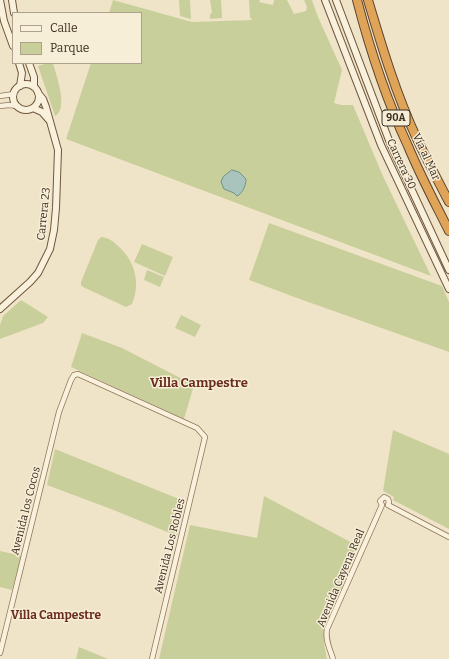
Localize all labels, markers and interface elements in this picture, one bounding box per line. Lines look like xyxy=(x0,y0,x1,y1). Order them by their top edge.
legend xyxy=(12,12,142,64)
text: Calle xyxy=(50,21,78,35)
text: Parque xyxy=(50,41,89,55)
road number: 90A xyxy=(382,110,410,126)
street label: Vía al Mar xyxy=(409,131,443,183)
street label: Carrera 30 xyxy=(384,137,418,191)
street label: Carrera 23 xyxy=(35,187,53,241)
district label: Villa Campestre xyxy=(150,375,248,391)
street label: Avenida los Cocos xyxy=(9,465,43,557)
street label: Avenida Los Robles xyxy=(152,497,188,595)
street label: Avenida Cayena Real xyxy=(314,527,368,629)
district label: Villa Campestre xyxy=(11,609,101,623)

